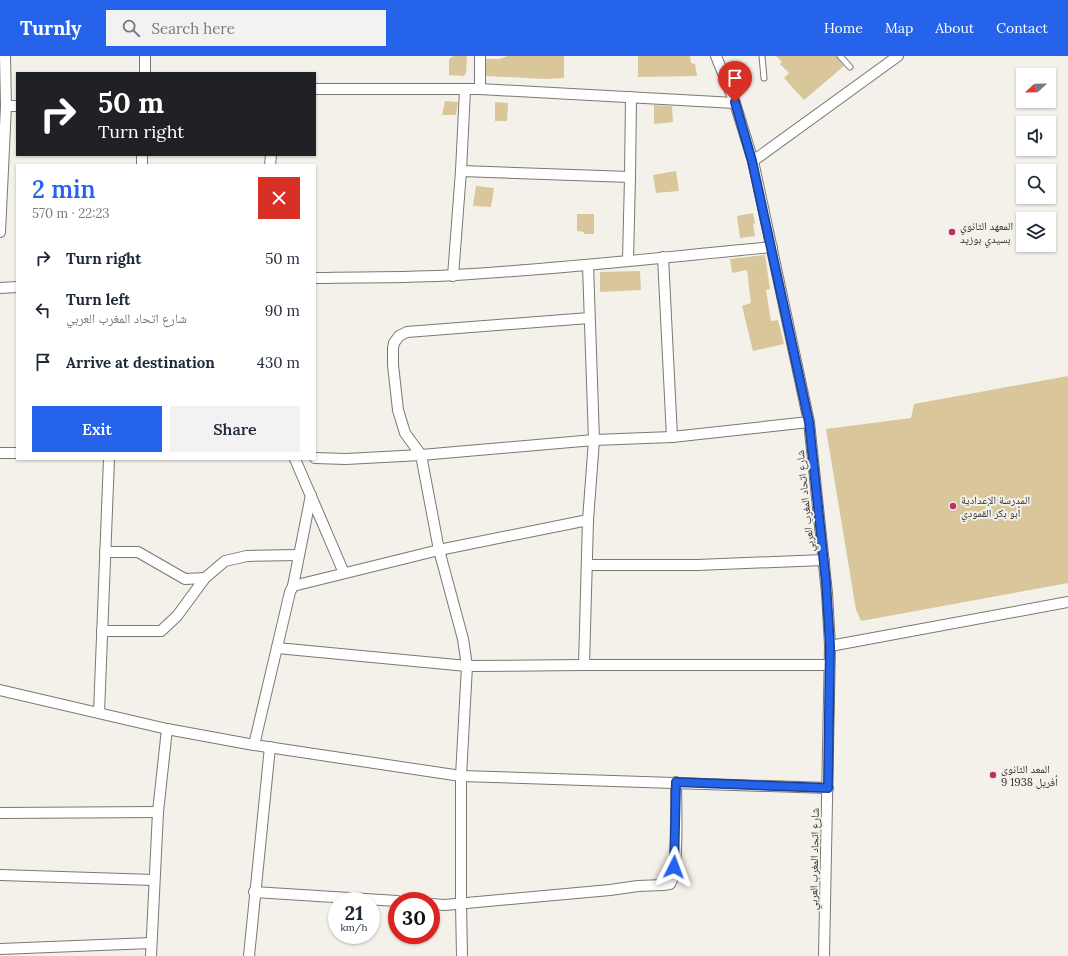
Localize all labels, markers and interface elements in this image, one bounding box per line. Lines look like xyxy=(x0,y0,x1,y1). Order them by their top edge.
search box xyxy=(106,10,386,46)
text: Turnly xyxy=(20,16,82,40)
icon: search xyxy=(120,17,142,39)
text: Search here xyxy=(152,19,235,38)
text: Home xyxy=(824,19,863,37)
text: Map xyxy=(885,19,913,37)
text: About xyxy=(935,19,974,37)
text: Contact xyxy=(996,19,1048,37)
pin xyxy=(718,61,752,102)
icon: arrive xyxy=(724,67,746,89)
north arrow xyxy=(1016,68,1056,108)
map controls xyxy=(1016,68,1056,252)
text: 50 m xyxy=(98,85,164,121)
icon: right xyxy=(32,88,84,140)
button: sound xyxy=(1016,116,1056,156)
text: Turn right xyxy=(98,120,184,143)
button: search xyxy=(1016,164,1056,204)
text: 2 min xyxy=(32,174,96,205)
button: close xyxy=(258,177,300,219)
text: 570 m · 22:23 xyxy=(32,205,110,222)
button: layers xyxy=(1016,212,1056,252)
place label: المعهد الثانوي بسيدي بوزيد xyxy=(960,219,1013,248)
marker: المعهد الثانوي بسيدي بوزيد xyxy=(947,227,957,237)
icon: right xyxy=(32,247,54,269)
text: Turn right xyxy=(66,249,142,268)
text: 50 m xyxy=(265,249,300,268)
text: Turn left xyxy=(66,290,130,309)
icon: left xyxy=(32,299,54,321)
text: 90 m xyxy=(265,301,300,320)
text: شارع اتحاد المغرب العربي xyxy=(66,310,187,327)
icon: arrive xyxy=(32,351,54,373)
text: Arrive at destination xyxy=(66,353,215,372)
text: 430 m xyxy=(257,353,300,372)
button: Exit xyxy=(32,406,162,452)
button: Share xyxy=(170,406,300,452)
street label: شارع اتحاد المغرب العربي xyxy=(793,449,819,553)
place label: المدرسة الإعدادية أبو بكر القمودي xyxy=(961,493,1030,522)
marker: المدرسة الإعدادية أبو بكر القمودي xyxy=(948,501,958,511)
place label: المعد الثانوي 9 أفريل 1938 xyxy=(1001,762,1058,789)
marker: المعد الثانوي 9 أفريل 1938 xyxy=(988,770,998,780)
street label: شارع اتحاد المغرب العربي xyxy=(806,808,824,910)
position arrow xyxy=(653,846,695,888)
speed limit sign: 30 xyxy=(388,892,440,944)
text: 21 xyxy=(345,900,363,925)
text: km/h xyxy=(340,921,368,934)

